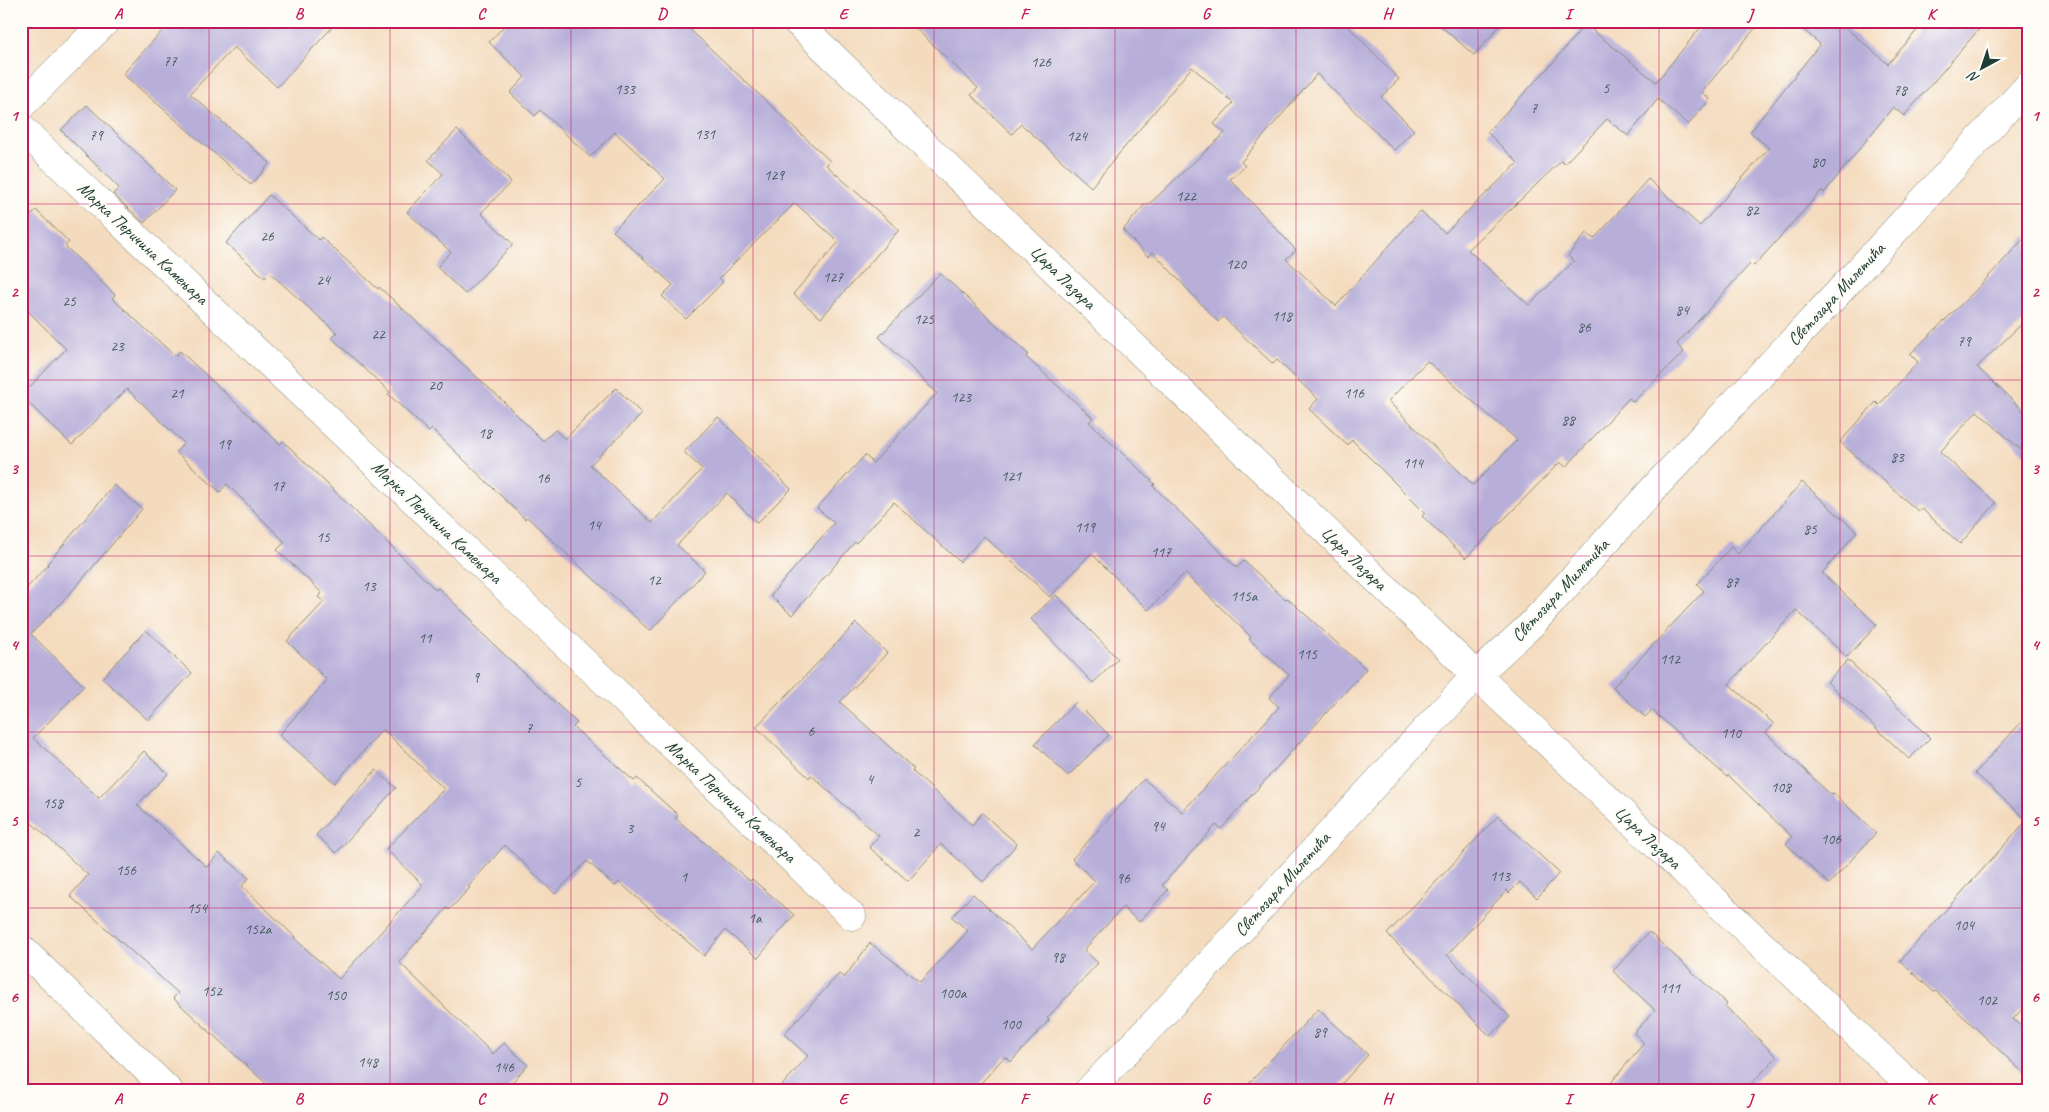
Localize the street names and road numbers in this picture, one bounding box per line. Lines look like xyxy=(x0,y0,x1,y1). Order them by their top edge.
street label: Марка Перичина Камењара xyxy=(73,177,214,310)
street label: Светозара Милетића xyxy=(1783,237,1890,350)
street label: Цара Лазара xyxy=(1025,240,1102,316)
street label: Марка Перичина Камењара xyxy=(367,456,508,589)
street label: Цара Лазара xyxy=(1316,521,1393,597)
street label: Светозара Милетића xyxy=(1507,533,1614,646)
street label: Марка Перичина Камењара xyxy=(661,735,802,868)
street label: Цара Лазара xyxy=(1610,801,1687,875)
street label: Светозара Милетића xyxy=(1229,826,1335,941)

